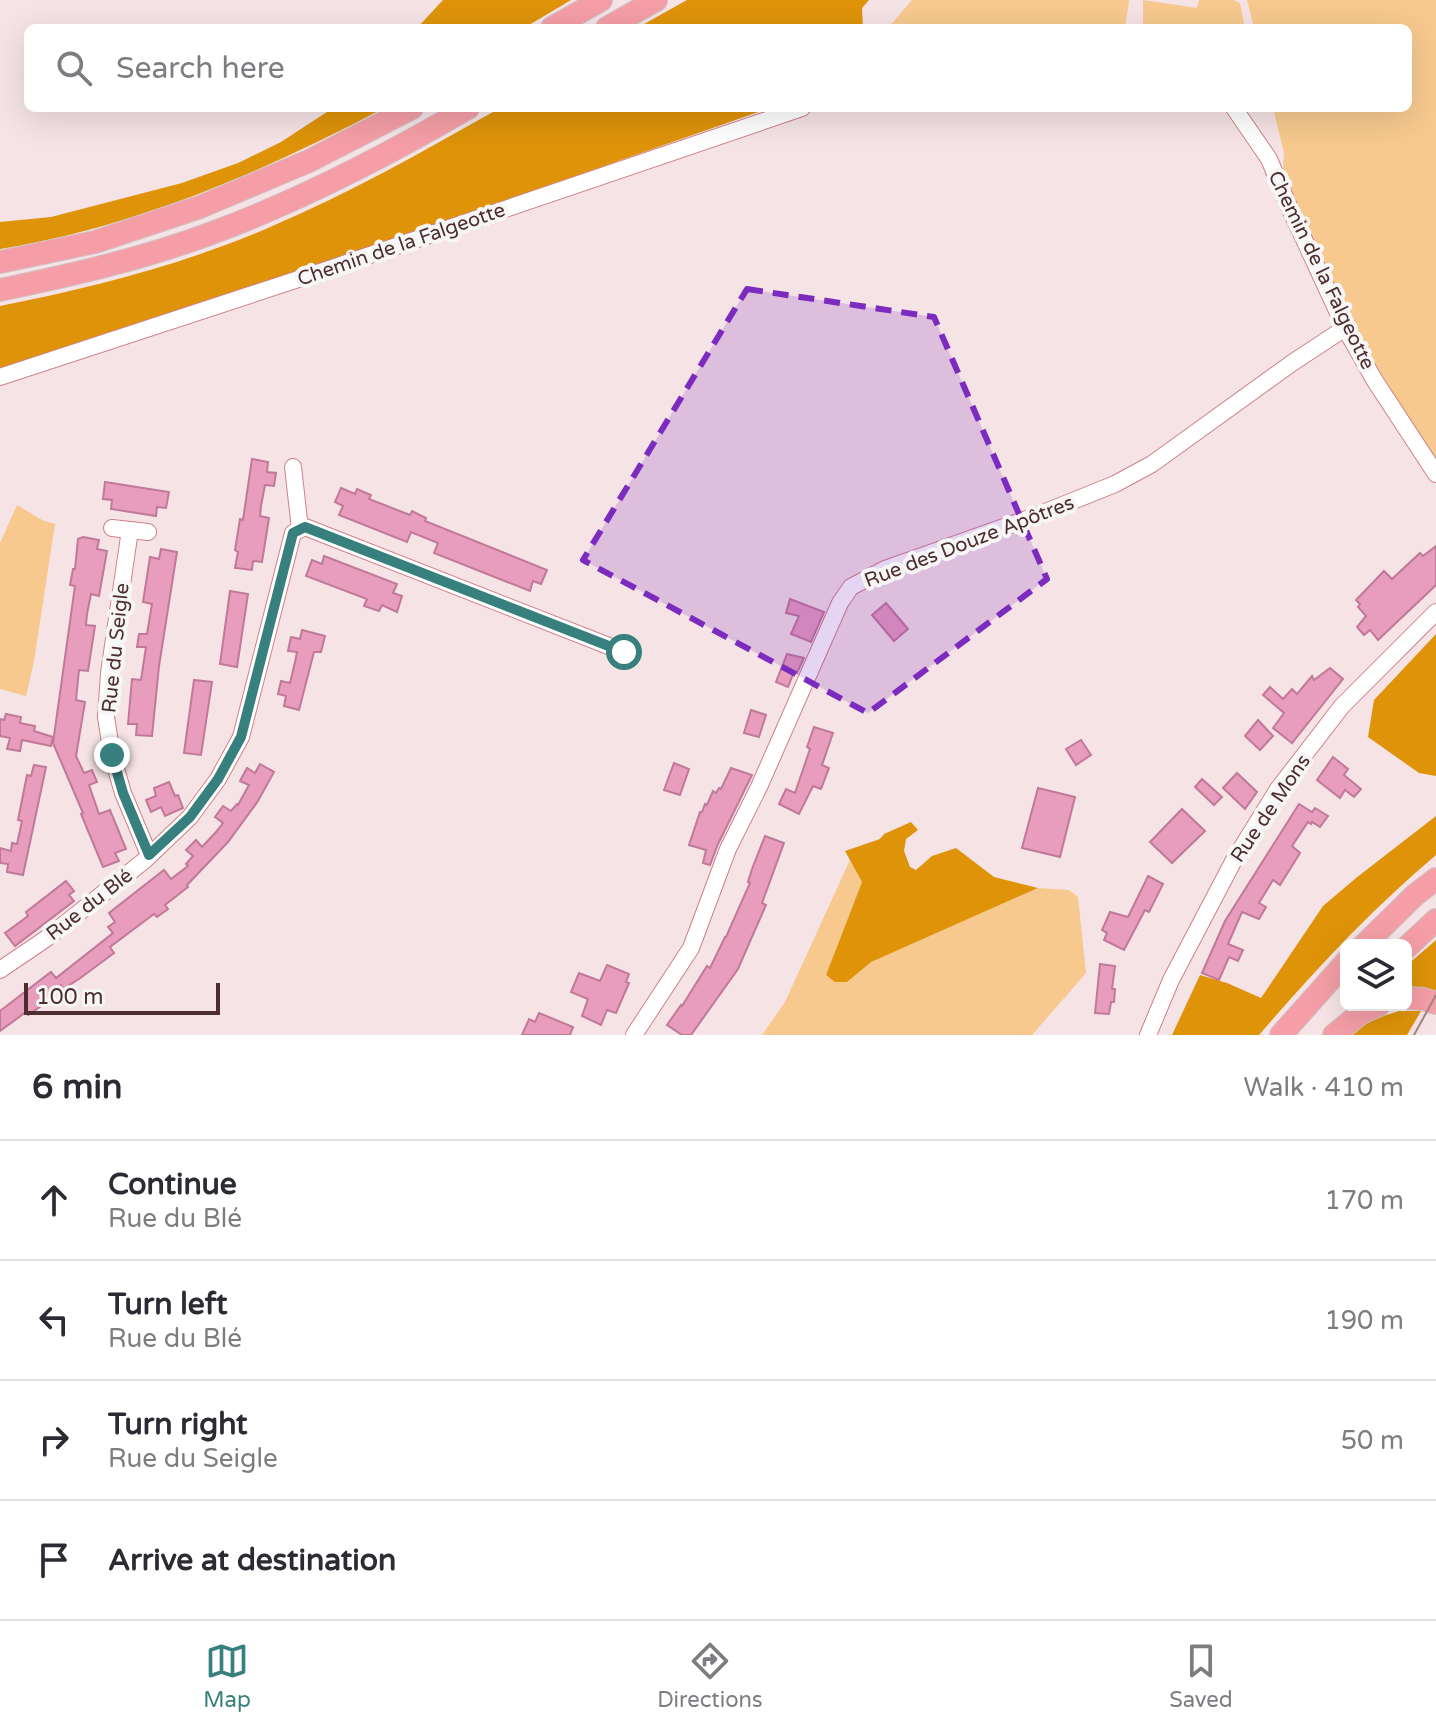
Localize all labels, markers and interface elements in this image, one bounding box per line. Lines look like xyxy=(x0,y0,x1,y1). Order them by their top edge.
search box xyxy=(24,24,1412,112)
icon: search xyxy=(52,46,96,90)
text: Search here xyxy=(116,50,285,87)
street label: Chemin de la Falgeotte xyxy=(1263,167,1380,374)
street label: Chemin de la Falgeotte xyxy=(294,198,508,292)
street label: Rue des Douze Apôtres xyxy=(861,491,1078,593)
street label: Rue du Seigle xyxy=(97,582,135,714)
route start xyxy=(606,634,642,670)
route end xyxy=(94,737,130,773)
street label: Rue de Mons xyxy=(1226,750,1316,867)
street label: Rue du Blé xyxy=(42,864,138,946)
map controls xyxy=(1340,939,1412,1011)
button: layers xyxy=(1340,939,1412,1011)
scale bar xyxy=(24,979,220,1015)
text: 100 m xyxy=(36,984,103,1010)
text: 6 min xyxy=(32,1067,123,1108)
text: Walk · 410 m xyxy=(1244,1072,1404,1103)
text: Continue xyxy=(108,1166,237,1203)
icon: ahead xyxy=(32,1178,76,1222)
text: 170 m xyxy=(1324,1185,1404,1216)
text: Rue du Blé xyxy=(108,1203,242,1234)
text: Turn left xyxy=(108,1286,227,1323)
icon: left xyxy=(32,1298,76,1342)
text: 190 m xyxy=(1324,1305,1404,1336)
text: Rue du Blé xyxy=(108,1323,242,1354)
text: Turn right xyxy=(108,1406,248,1443)
icon: right xyxy=(32,1418,76,1462)
text: 50 m xyxy=(1341,1425,1404,1456)
text: Rue du Seigle xyxy=(108,1443,278,1474)
icon: arrive xyxy=(32,1538,76,1582)
text: Arrive at destination xyxy=(108,1542,396,1579)
tab: Map xyxy=(203,1639,251,1713)
tab: Directions xyxy=(657,1639,763,1713)
tab: Saved xyxy=(1169,1639,1233,1713)

